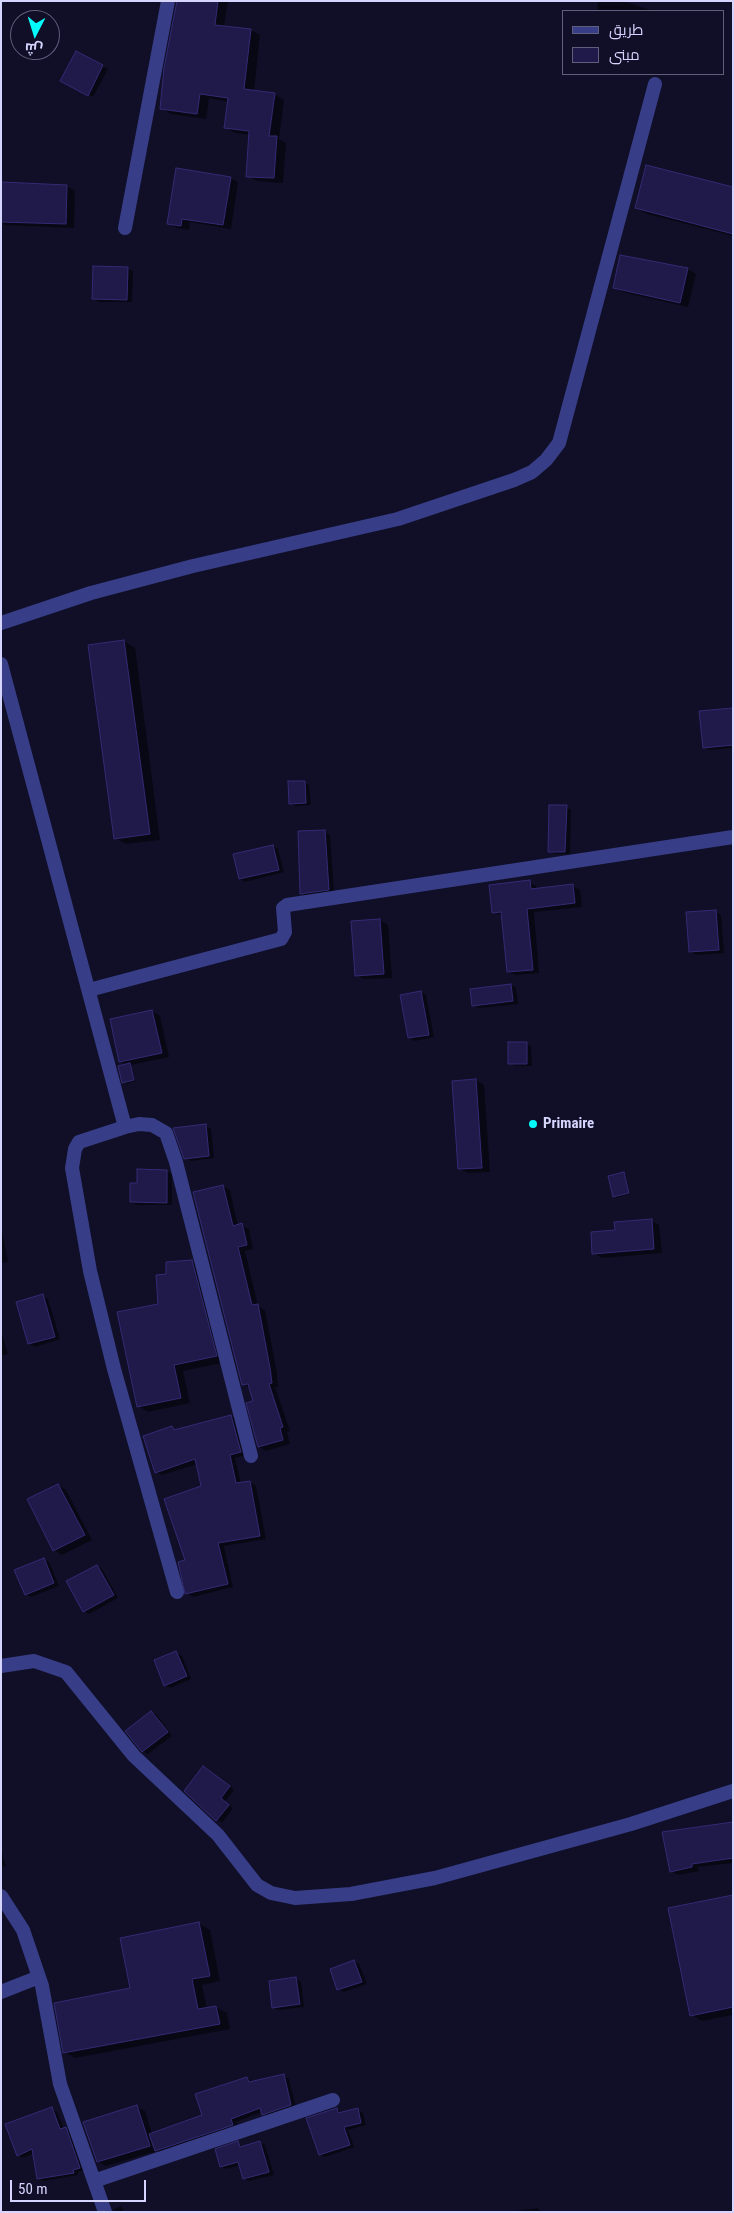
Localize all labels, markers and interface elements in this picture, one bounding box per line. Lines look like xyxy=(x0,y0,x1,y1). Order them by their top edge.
north arrow xyxy=(10,10,60,60)
legend xyxy=(562,10,724,75)
text: طريق xyxy=(609,21,643,39)
text: ش xyxy=(24,40,43,58)
text: مبنى xyxy=(609,46,640,64)
place label: Primaire xyxy=(543,1115,594,1133)
marker: Primaire xyxy=(527,1118,539,1130)
scale bar xyxy=(12,2170,149,2202)
text: 50 m xyxy=(18,2180,48,2198)

